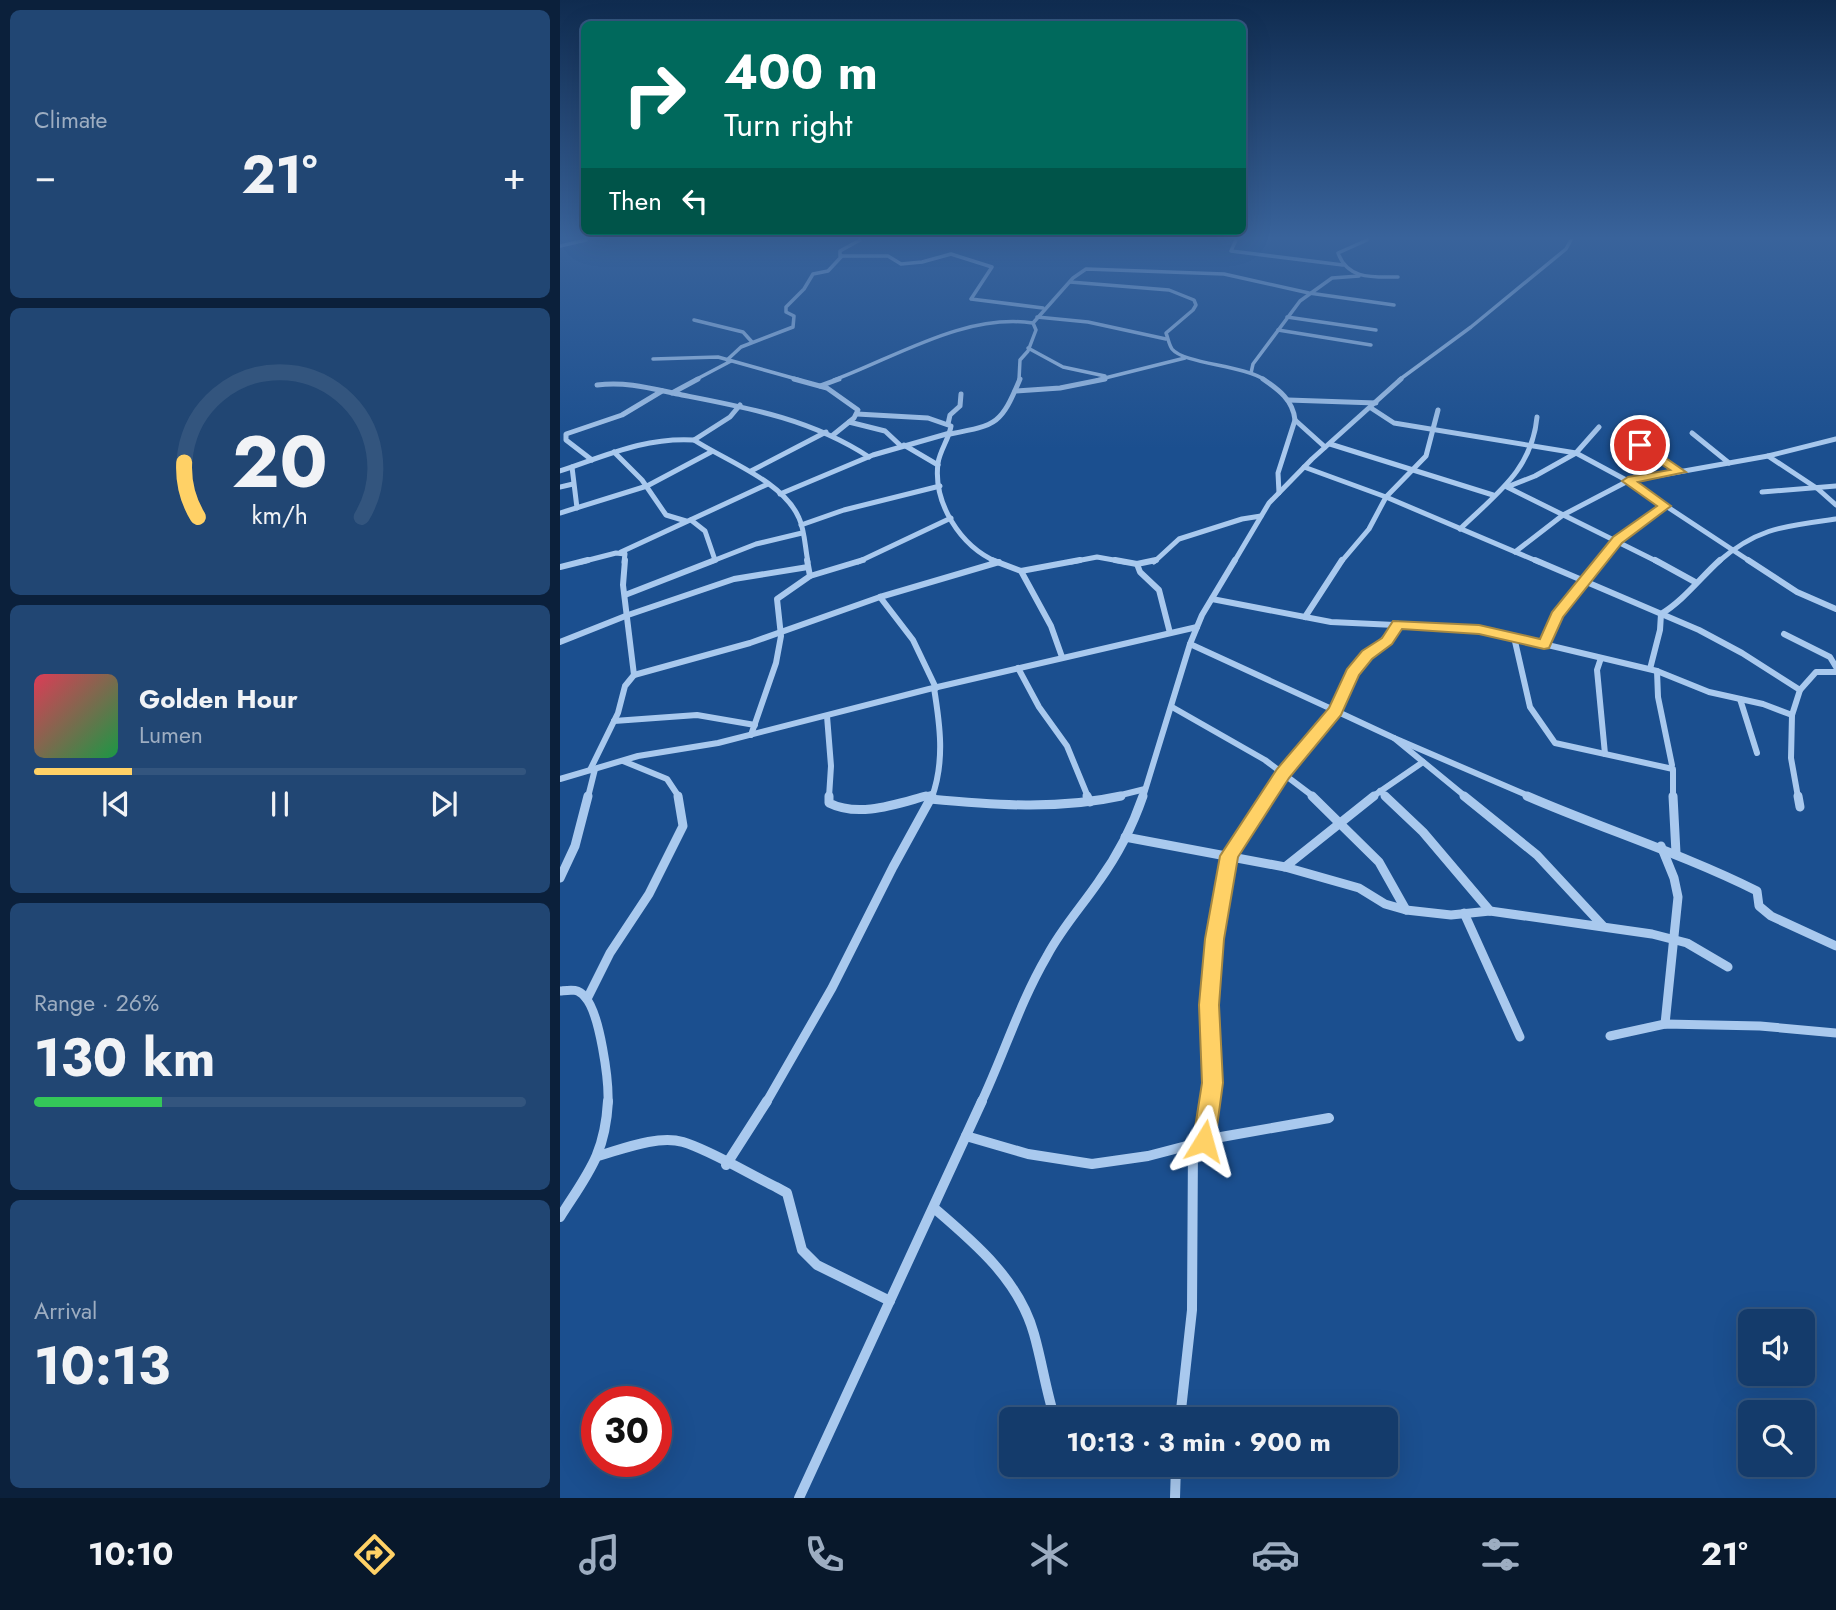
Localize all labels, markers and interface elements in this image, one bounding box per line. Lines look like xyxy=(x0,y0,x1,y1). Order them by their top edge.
text: 400 m xyxy=(724,37,878,107)
icon: right xyxy=(609,49,700,140)
text: Turn right xyxy=(724,102,853,148)
text: Climate xyxy=(34,103,107,137)
text: 21° xyxy=(242,137,318,213)
text: − xyxy=(34,148,56,203)
text: + xyxy=(503,148,526,203)
text: Then xyxy=(609,182,662,220)
icon: left xyxy=(676,182,714,220)
text: 20 xyxy=(232,410,328,515)
pin xyxy=(1610,415,1670,475)
icon: arrive xyxy=(1621,426,1659,464)
text: km/h xyxy=(252,497,308,533)
text: Golden Hour xyxy=(139,680,298,718)
text: Lumen xyxy=(139,718,203,752)
icon: previous xyxy=(97,785,135,823)
icon: pause xyxy=(261,785,299,823)
icon: next xyxy=(425,785,463,823)
text: Range · 26% xyxy=(34,986,159,1020)
text: 130 km xyxy=(34,1020,215,1096)
position arrow xyxy=(1167,1104,1241,1178)
text: Arrival xyxy=(34,1294,97,1328)
map controls xyxy=(1738,1309,1815,1477)
button: sound xyxy=(1738,1309,1815,1386)
text: 10:13 xyxy=(34,1328,170,1404)
speed limit sign: 30 xyxy=(581,1386,672,1477)
button: search xyxy=(1738,1400,1815,1477)
text: 10:13 · 3 min · 900 m xyxy=(1066,1423,1331,1461)
icon: directions xyxy=(350,1530,399,1579)
icon: music xyxy=(575,1530,624,1579)
icon: phone xyxy=(800,1530,849,1579)
icon: climate xyxy=(1025,1530,1074,1579)
icon: car xyxy=(1251,1530,1300,1579)
icon: filters xyxy=(1476,1530,1525,1579)
text: 10:10 xyxy=(88,1531,173,1577)
text: 21° xyxy=(1701,1531,1748,1577)

